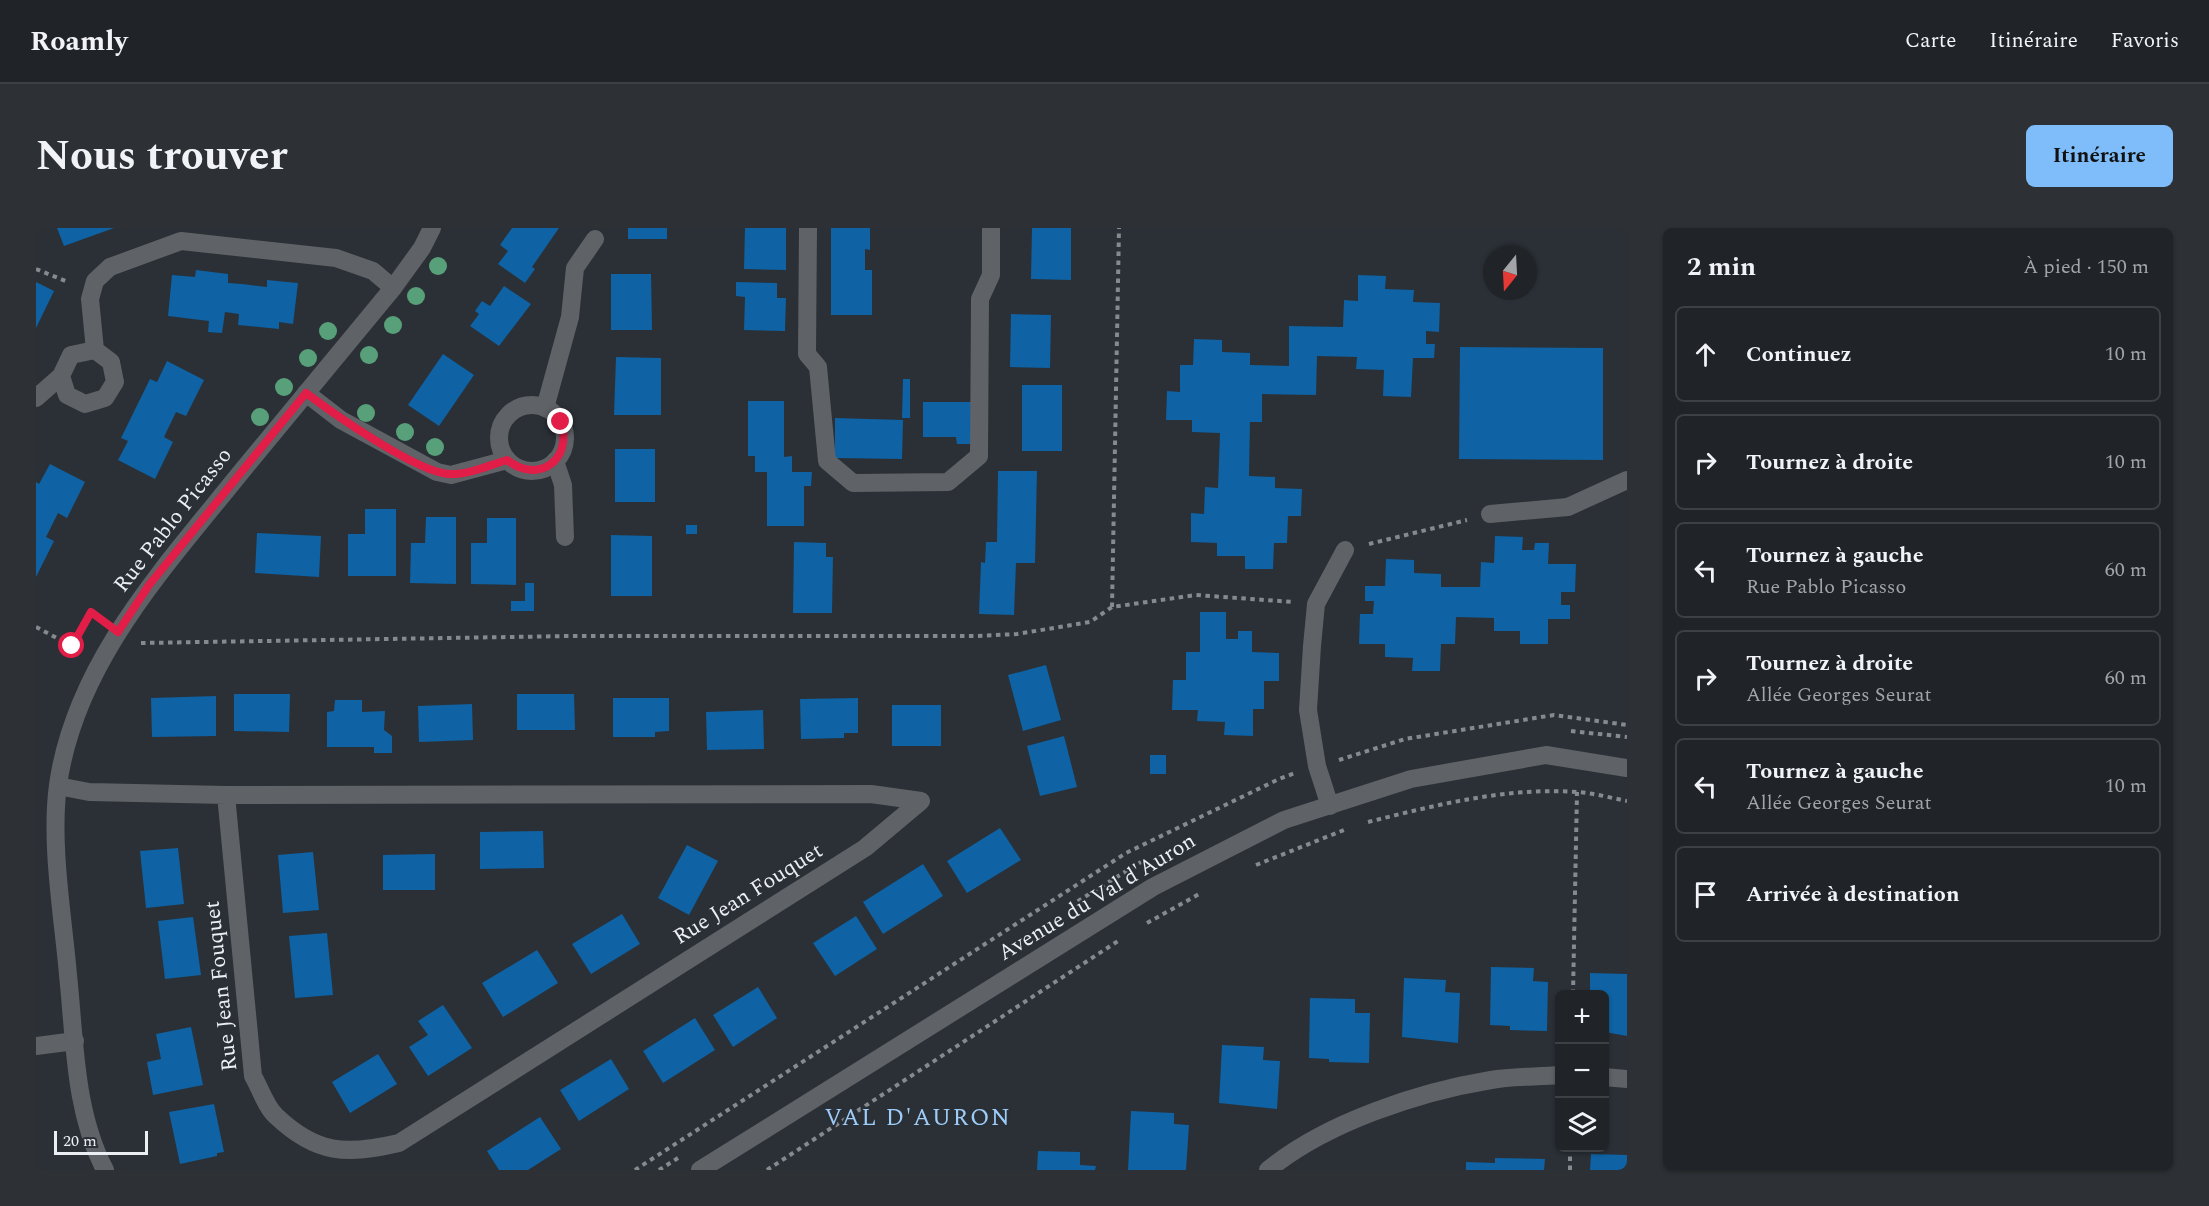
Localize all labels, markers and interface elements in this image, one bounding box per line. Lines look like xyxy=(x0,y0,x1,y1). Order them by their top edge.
text: Roamly xyxy=(30,20,128,63)
text: Carte xyxy=(1905,25,1956,57)
text: Itinéraire xyxy=(1989,25,2078,57)
text: Favoris xyxy=(2111,25,2179,57)
text: Nous trouver xyxy=(36,125,288,188)
button: Itinéraire xyxy=(2026,125,2173,187)
north arrow xyxy=(1483,246,1537,300)
text: 2 min xyxy=(1687,247,1756,287)
text: À pied · 150 m xyxy=(2023,252,2149,282)
icon: ahead xyxy=(1689,338,1722,371)
text: Continuez xyxy=(1746,338,1852,371)
text: 10 m xyxy=(2105,339,2147,369)
route end xyxy=(547,408,573,434)
street label: Rue Pablo Picasso xyxy=(106,440,240,600)
icon: right xyxy=(1689,446,1722,479)
text: Tournez à droite xyxy=(1746,446,1913,479)
text: 10 m xyxy=(2105,447,2147,477)
text: Tournez à gauche xyxy=(1746,539,1924,572)
icon: left xyxy=(1689,554,1722,587)
text: 60 m xyxy=(2105,555,2147,585)
text: Rue Pablo Picasso xyxy=(1746,572,1906,602)
route start xyxy=(58,632,84,658)
text: Tournez à droite xyxy=(1746,647,1913,680)
icon: right xyxy=(1689,662,1722,695)
text: 60 m xyxy=(2105,663,2147,693)
text: Allée Georges Seurat xyxy=(1746,680,1932,710)
text: Tournez à gauche xyxy=(1746,755,1924,788)
icon: left xyxy=(1689,770,1722,803)
text: 10 m xyxy=(2105,771,2147,801)
text: Allée Georges Seurat xyxy=(1746,788,1932,818)
street label: Avenue du Val d'Auron xyxy=(992,825,1202,969)
street label: Rue Jean Fouquet xyxy=(667,835,829,953)
icon: arrive xyxy=(1689,878,1722,911)
text: Arrivée à destination xyxy=(1746,878,1960,911)
street label: Rue Jean Fouquet xyxy=(196,899,246,1073)
map controls xyxy=(1555,990,1609,1152)
button: + xyxy=(1555,990,1609,1044)
button: − xyxy=(1555,1044,1609,1098)
button: layers xyxy=(1555,1098,1609,1152)
district label: VAL D'AURON xyxy=(825,1100,1011,1136)
scale bar xyxy=(54,1128,148,1156)
text: 20 m xyxy=(63,1129,97,1153)

